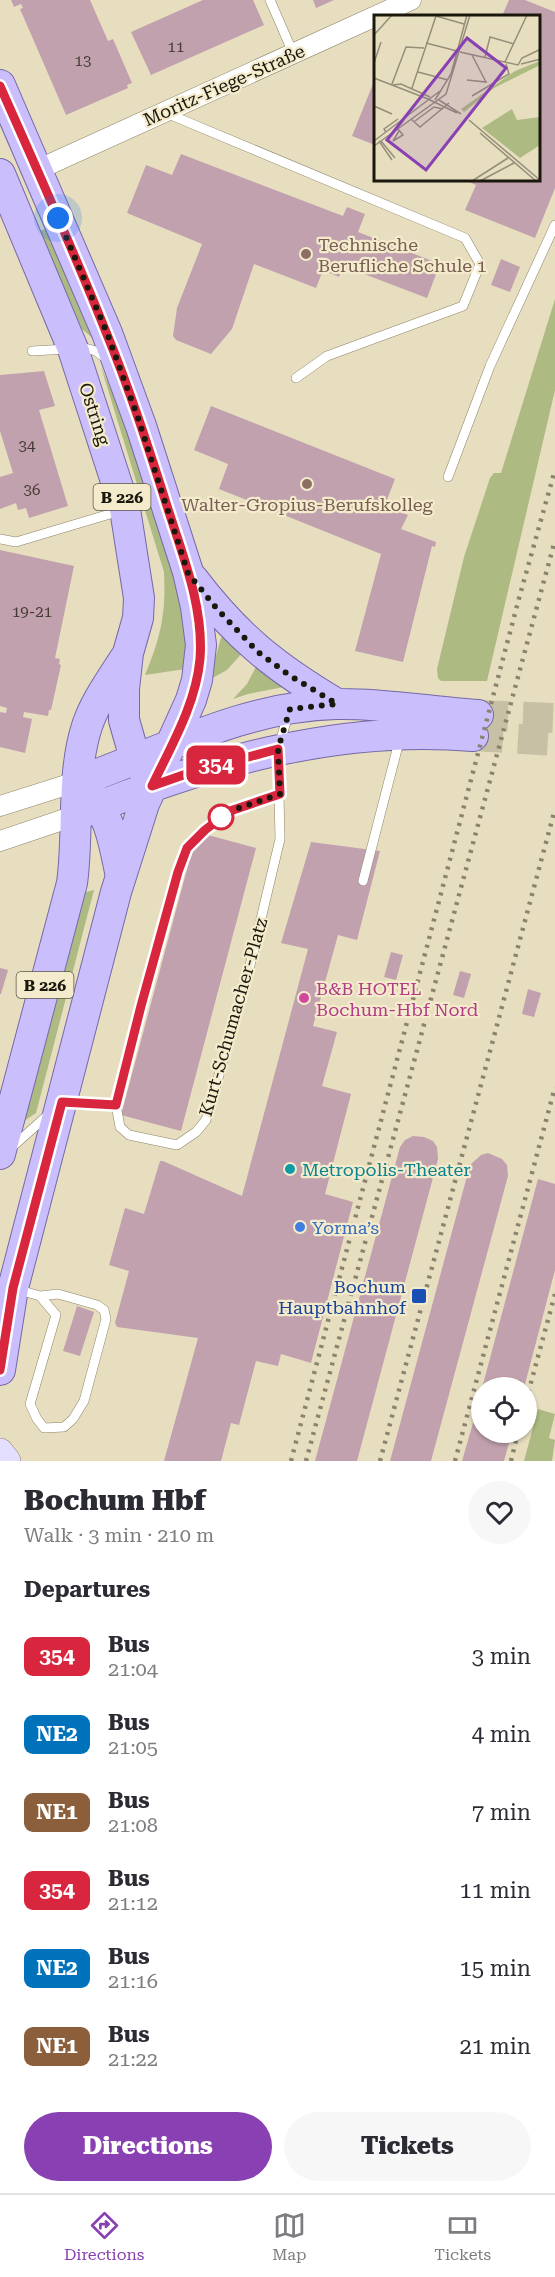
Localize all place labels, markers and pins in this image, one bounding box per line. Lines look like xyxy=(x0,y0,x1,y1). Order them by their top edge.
place label: Technische Berufliche Schule 1 xyxy=(318,234,487,276)
marker: Technische Berufliche Schule 1 xyxy=(299,247,313,261)
marker: Walter-Gropius-Berufskolleg xyxy=(300,477,314,491)
place label: Walter-Gropius-Berufskolleg xyxy=(181,494,434,515)
unlabelled marker xyxy=(208,804,234,830)
place label: B&B HOTEL Bochum-Hbf Nord xyxy=(316,978,479,1020)
marker: B&B HOTEL Bochum-Hbf Nord xyxy=(297,991,311,1005)
place label: Metropolis-Theater xyxy=(302,1159,471,1180)
marker: Metropolis-Theater xyxy=(283,1162,297,1176)
place label: Yorma’s xyxy=(312,1217,379,1238)
marker: Yorma’s xyxy=(293,1220,307,1234)
place label: Bochum Hauptbahnhof xyxy=(278,1276,407,1318)
marker: Bochum Hauptbahnhof xyxy=(410,1287,428,1305)

